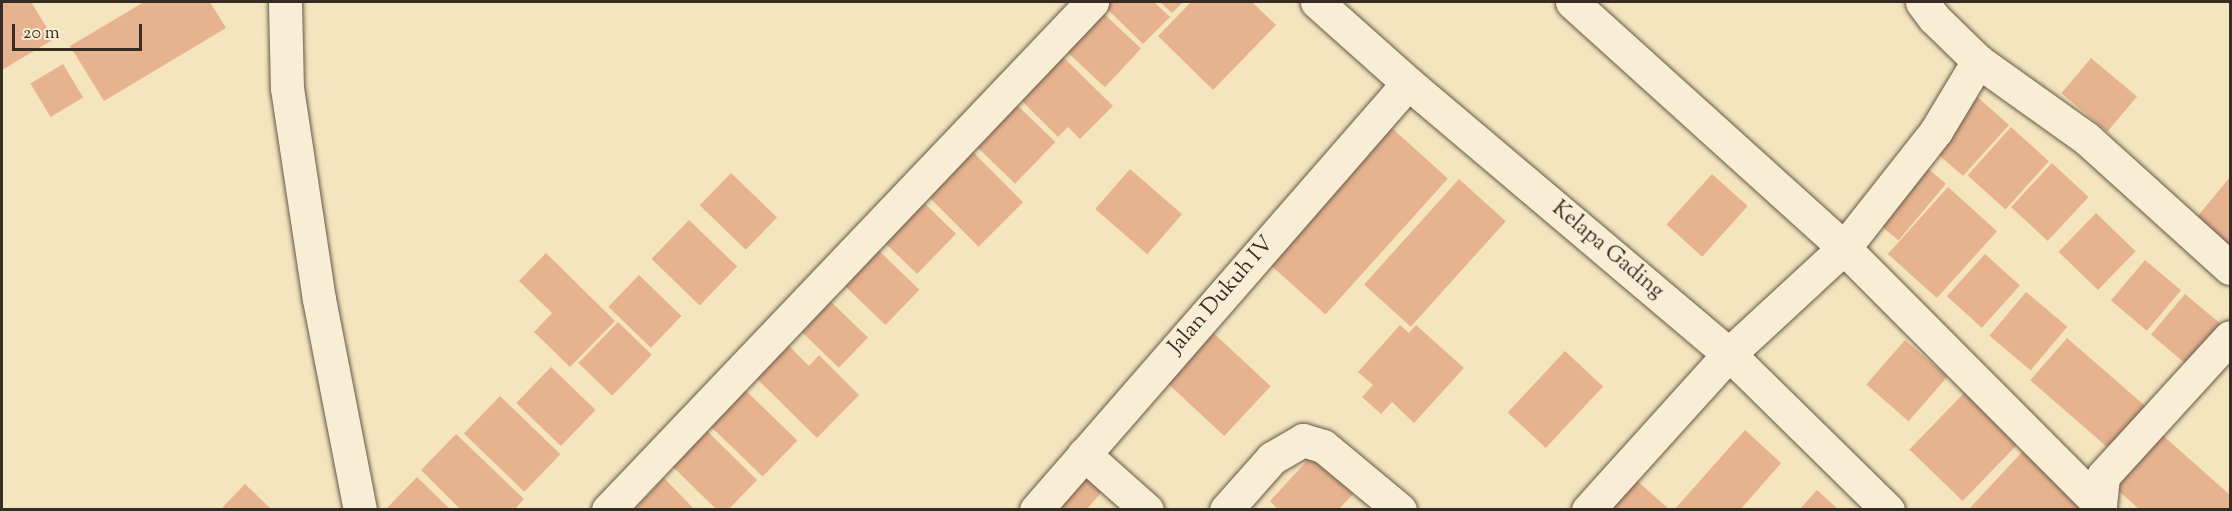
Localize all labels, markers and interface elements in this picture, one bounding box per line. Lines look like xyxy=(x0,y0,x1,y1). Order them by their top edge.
scale bar xyxy=(15,12,146,50)
text: 20 m xyxy=(23,21,60,47)
street label: Kelapa Gading xyxy=(1546,196,1668,306)
street label: Jalan Dukuh IV xyxy=(1164,232,1280,360)

